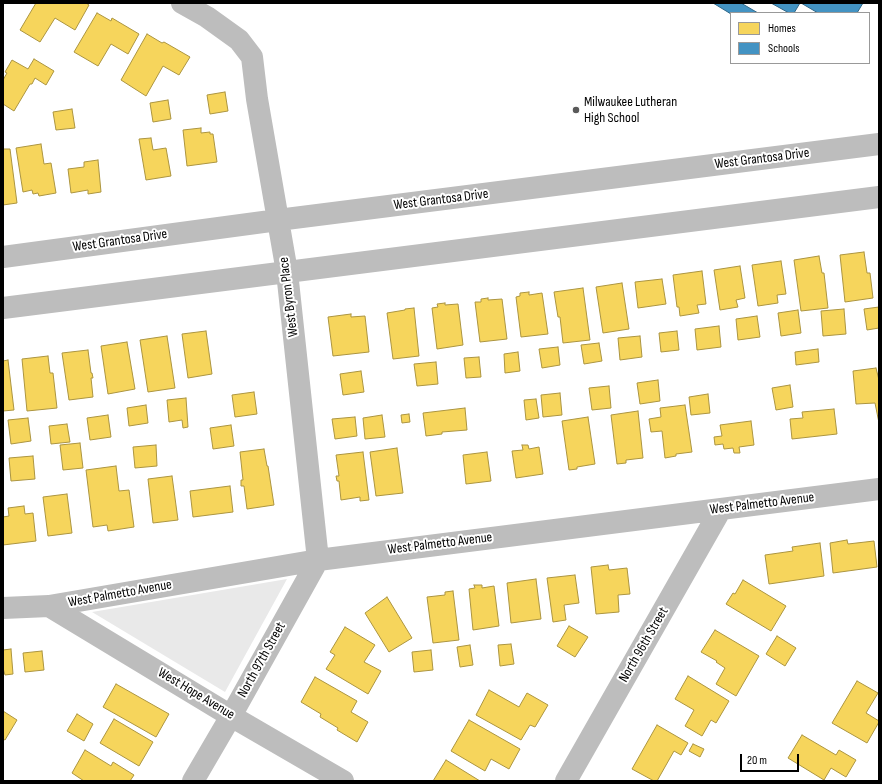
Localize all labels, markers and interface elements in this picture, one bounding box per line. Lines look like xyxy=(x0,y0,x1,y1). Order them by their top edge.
legend xyxy=(730,12,870,64)
text: Homes xyxy=(768,21,796,36)
text: Schools xyxy=(768,41,800,56)
place label: Milwaukee Lutheran High School xyxy=(584,94,677,126)
marker: Milwaukee Lutheran High School xyxy=(571,105,581,115)
street label: West Grantosa Drive xyxy=(714,145,810,173)
street label: West Grantosa Drive xyxy=(393,186,489,214)
street label: West Grantosa Drive xyxy=(72,226,168,256)
street label: West Byron Place xyxy=(276,256,302,338)
street label: West Palmetto Avenue xyxy=(709,489,815,519)
street label: West Palmetto Avenue xyxy=(387,529,493,559)
street label: West Palmetto Avenue xyxy=(67,577,173,611)
street label: North 96th Street xyxy=(616,604,672,686)
street label: North 97th Street xyxy=(234,619,290,701)
street label: West Hope Avenue xyxy=(154,664,238,724)
scale bar xyxy=(742,746,801,772)
text: 20 m xyxy=(747,753,767,768)

